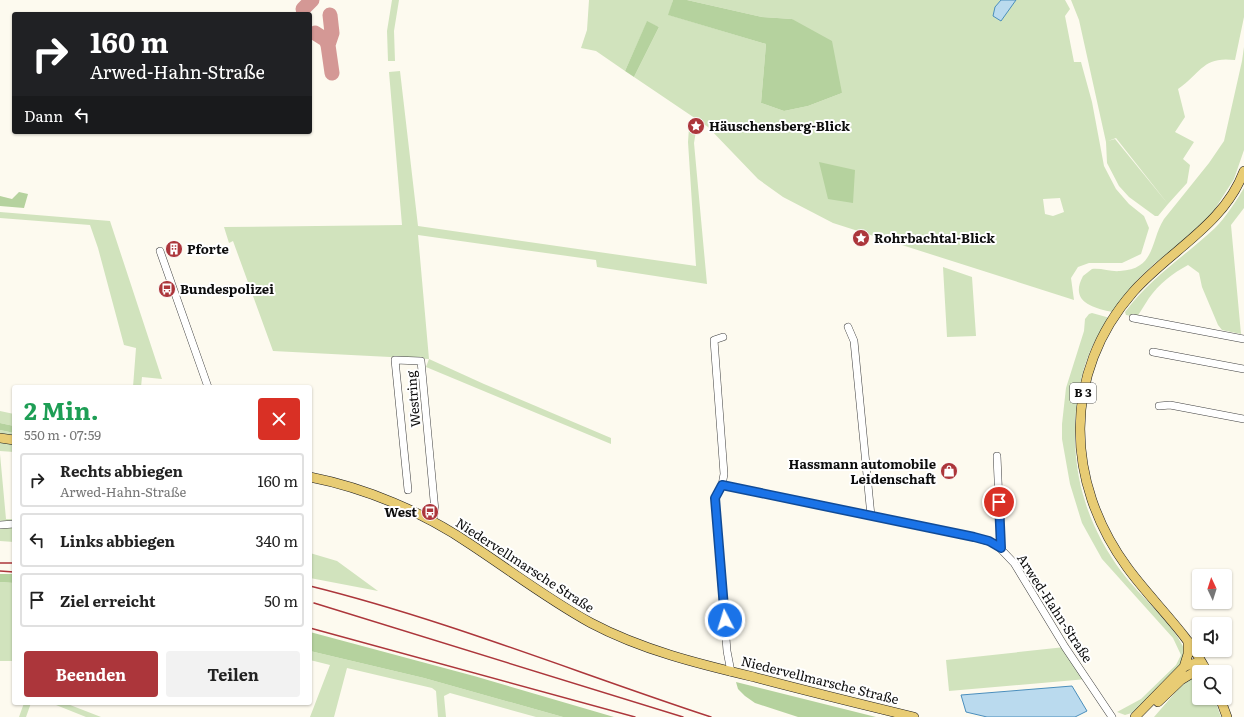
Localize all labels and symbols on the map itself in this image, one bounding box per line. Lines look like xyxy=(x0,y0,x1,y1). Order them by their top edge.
place icon: Häuschensberg-Blick xyxy=(686,116,706,136)
place label: Häuschensberg-Blick xyxy=(709,116,850,135)
place icon: Rohrbachtal-Blick xyxy=(851,228,871,248)
place label: Rohrbachtal-Blick xyxy=(874,228,995,247)
building icon: Pforte xyxy=(164,239,184,259)
place label: Pforte xyxy=(187,239,229,258)
bus stop icon: Bundespolizei xyxy=(157,279,177,299)
place label: Bundespolizei xyxy=(180,279,274,298)
street label: Westring xyxy=(401,369,424,428)
road number: B 3 xyxy=(1070,383,1096,403)
place label: Hassmann automobile Leidenschaft xyxy=(789,454,936,488)
shop icon: Hassmann automobile Leidenschaft xyxy=(939,461,959,481)
pin xyxy=(982,485,1016,519)
place label: West xyxy=(384,502,417,521)
bus stop icon: West xyxy=(420,502,440,522)
street label: Niedervellmarsche Straße xyxy=(452,513,599,617)
street label: Arwed-Hahn-Straße xyxy=(1013,550,1098,666)
north arrow xyxy=(1192,569,1232,609)
position arrow xyxy=(704,599,746,641)
street label: Niedervellmarsche Straße xyxy=(739,651,901,708)

